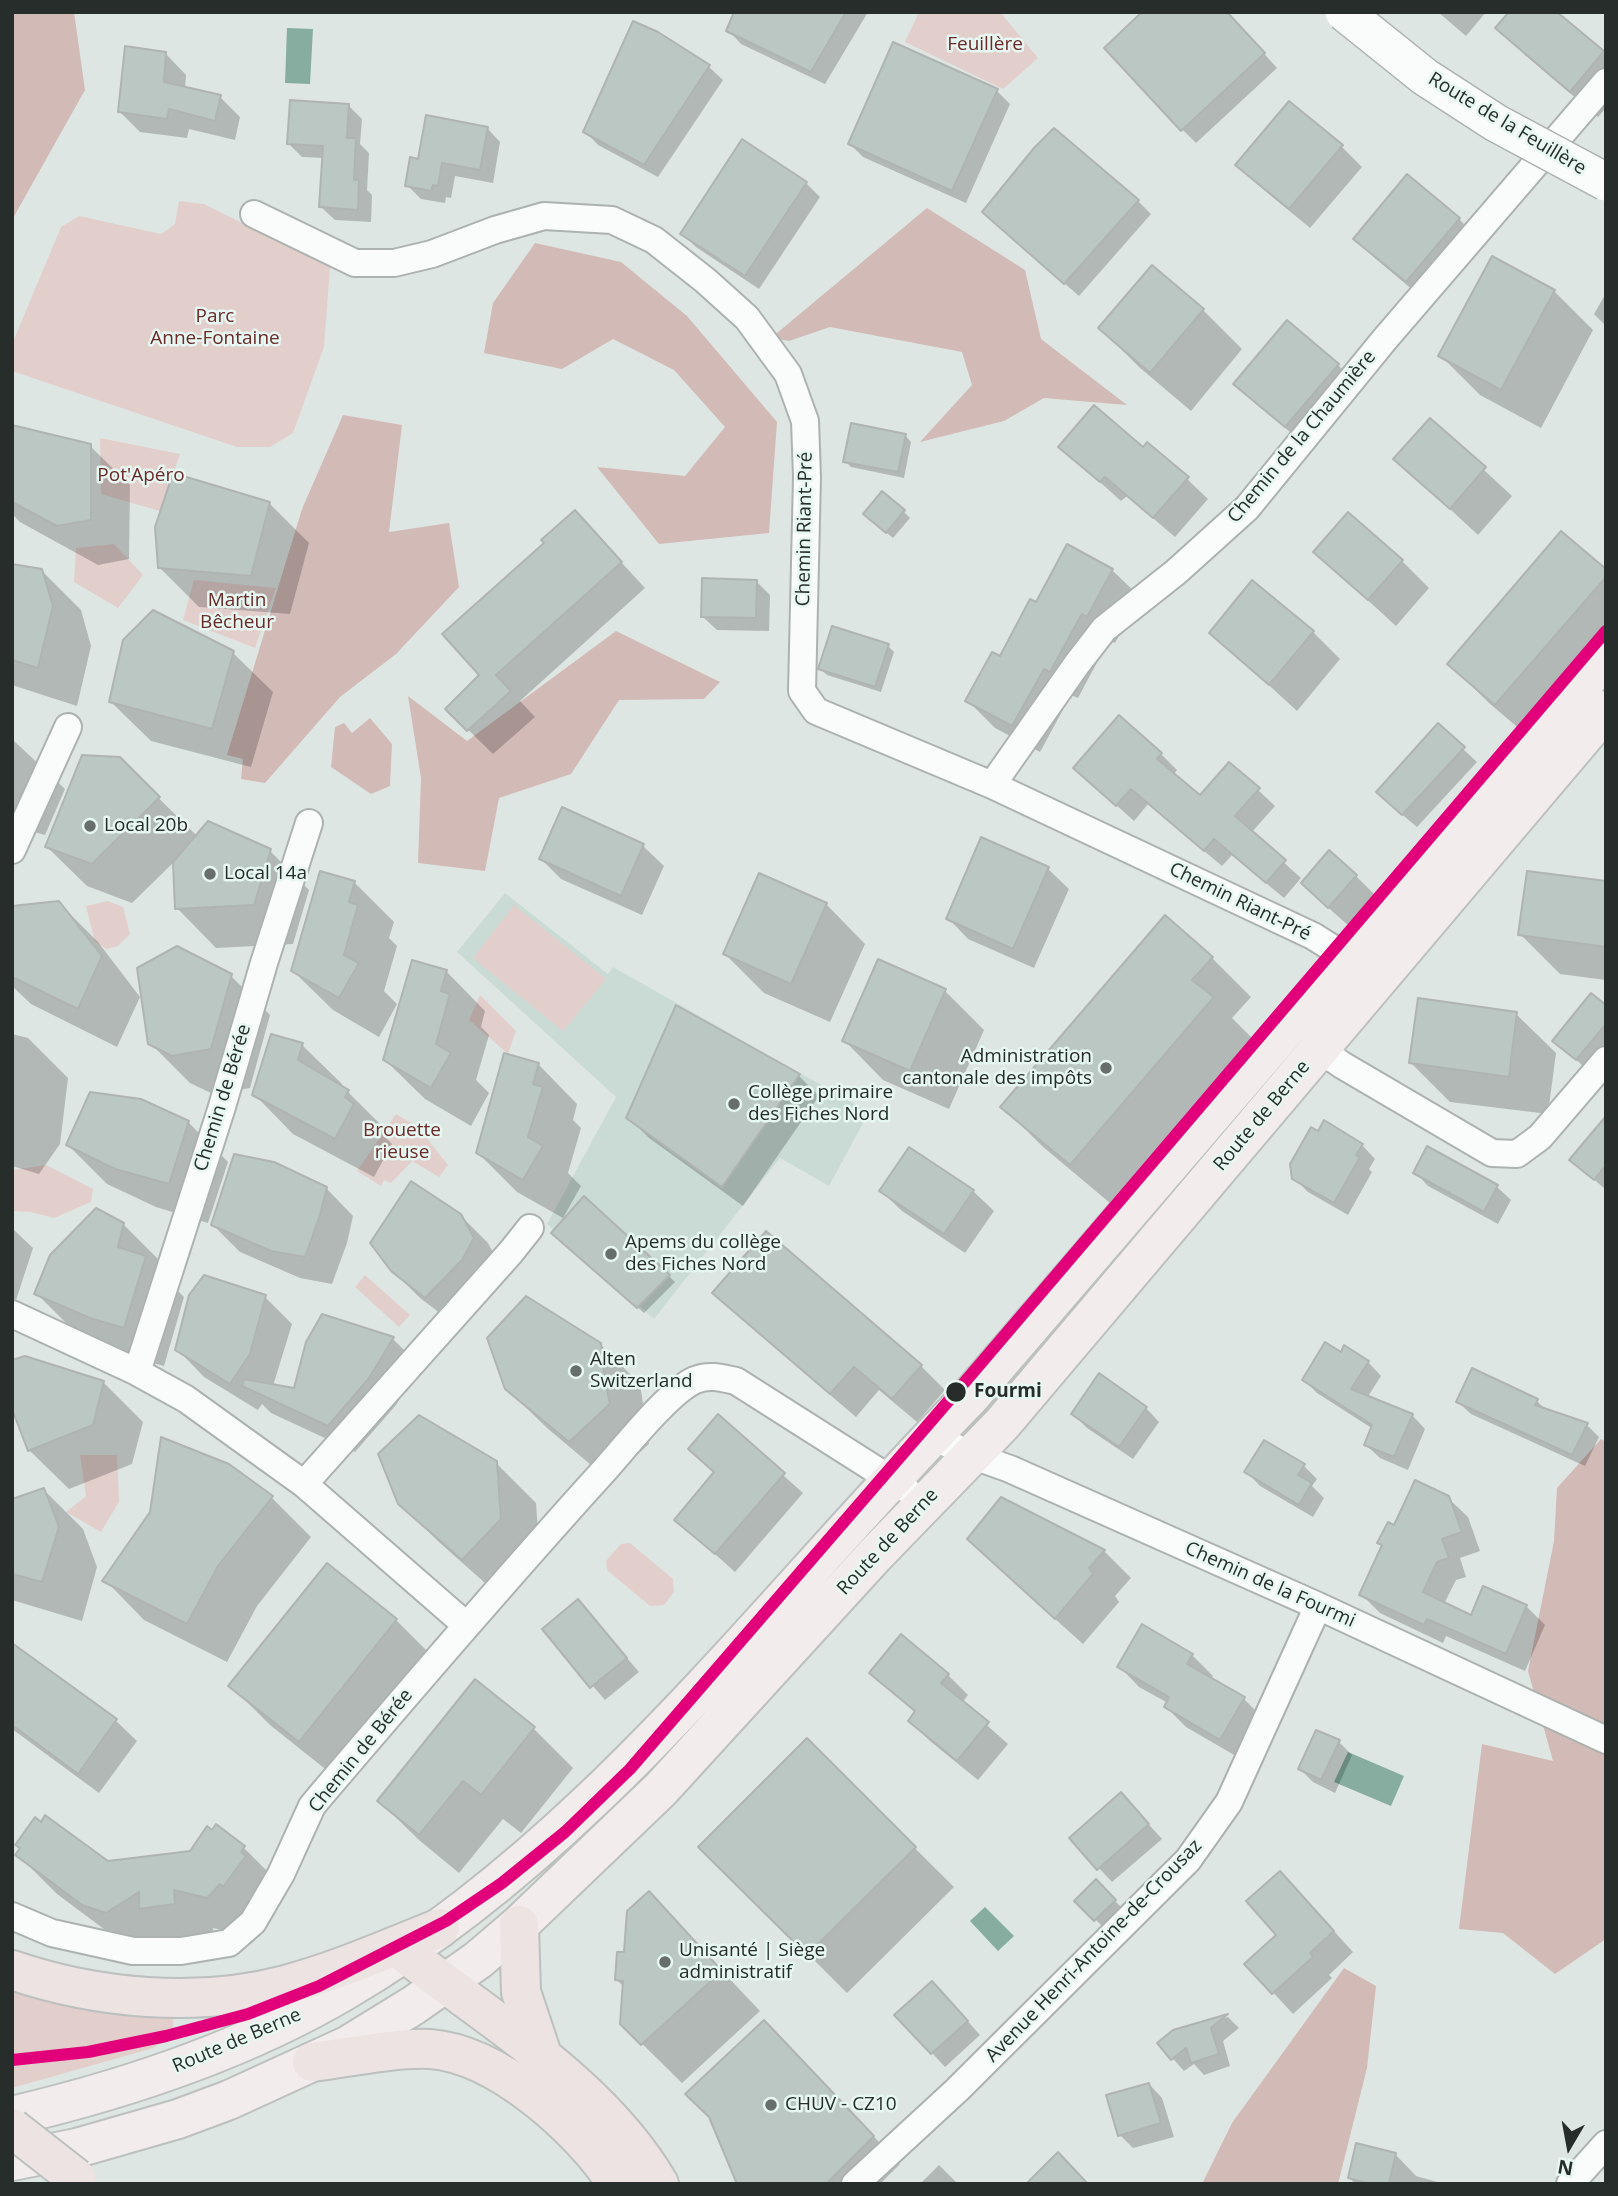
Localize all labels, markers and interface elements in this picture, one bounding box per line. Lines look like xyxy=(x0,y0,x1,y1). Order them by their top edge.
park label: Feuillère xyxy=(947,34,1023,56)
street label: Route de la Feuillère xyxy=(1424,68,1590,180)
park label: Parc Anne-Fontaine xyxy=(150,306,280,350)
street label: Chemin de la Chaumière xyxy=(1223,346,1381,528)
street label: Chemin Riant-Pré xyxy=(792,451,818,607)
park label: Pot'Apéro xyxy=(97,465,185,487)
park label: Martin Bêcheur xyxy=(200,590,274,634)
place label: Local 20b xyxy=(104,815,188,837)
marker: Local 20b xyxy=(82,818,98,834)
street label: Chemin Riant-Pré xyxy=(1165,858,1315,946)
place label: Local 14a xyxy=(224,863,307,885)
marker: Local 14a xyxy=(202,866,218,882)
street label: Chemin de Bérée xyxy=(190,1022,256,1174)
place label: Administration cantonale des impôts xyxy=(902,1046,1092,1090)
street label: Route de Berne xyxy=(1209,1056,1315,1176)
marker: Administration cantonale des impôts xyxy=(1098,1060,1114,1076)
place label: Collège primaire des Fiches Nord xyxy=(748,1082,893,1126)
marker: Collège primaire des Fiches Nord xyxy=(726,1096,742,1112)
park label: Brouette rieuse xyxy=(363,1120,441,1164)
place label: Apems du collège des Fiches Nord xyxy=(625,1232,781,1276)
marker: Apems du collège des Fiches Nord xyxy=(603,1246,619,1262)
place label: Alten Switzerland xyxy=(590,1349,693,1393)
marker: Alten Switzerland xyxy=(568,1363,584,1379)
marker: Fourmi xyxy=(944,1380,968,1404)
place label: Fourmi xyxy=(974,1381,1042,1403)
street label: Route de Berne xyxy=(833,1484,943,1600)
street label: Chemin de la Fourmi xyxy=(1181,1537,1359,1633)
street label: Chemin de Bérée xyxy=(304,1685,418,1817)
street label: Avenue Henri-Antoine-de-Crousaz xyxy=(981,1835,1207,2067)
place label: Unisanté | Siège administratif xyxy=(679,1940,825,1984)
marker: Unisanté | Siège administratif xyxy=(657,1954,673,1970)
street label: Route de Berne xyxy=(169,2004,305,2078)
place label: CHUV - CZ10 xyxy=(785,2094,897,2116)
marker: CHUV - CZ10 xyxy=(763,2097,779,2113)
north arrow xyxy=(1534,2112,1604,2182)
text: N xyxy=(1555,2154,1575,2182)

